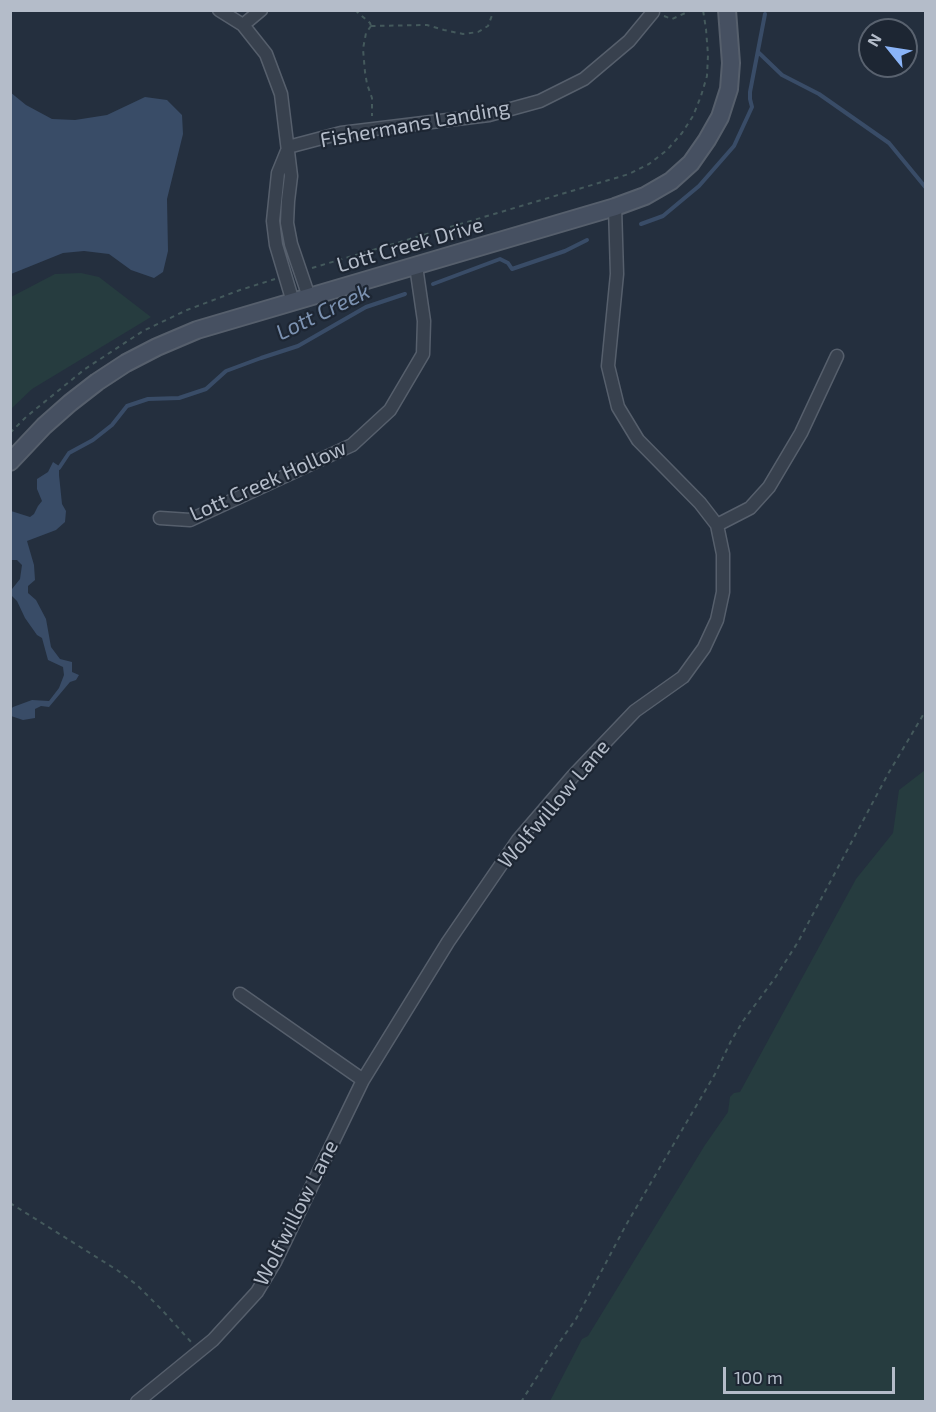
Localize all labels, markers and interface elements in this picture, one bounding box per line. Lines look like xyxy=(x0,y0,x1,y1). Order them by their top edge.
north arrow xyxy=(858,18,918,78)
text: N xyxy=(863,30,885,50)
street label: Fishermans Landing xyxy=(318,95,512,153)
street label: Lott Creek Drive xyxy=(334,212,486,278)
water label: Lott Creek xyxy=(272,278,374,346)
street label: Lott Creek Hollow xyxy=(186,435,350,527)
street label: Wolfwillow Lane xyxy=(493,735,615,873)
street label: Wolfwillow Lane xyxy=(248,1136,344,1290)
scale bar xyxy=(726,1355,898,1393)
text: 100 m xyxy=(734,1366,783,1388)

